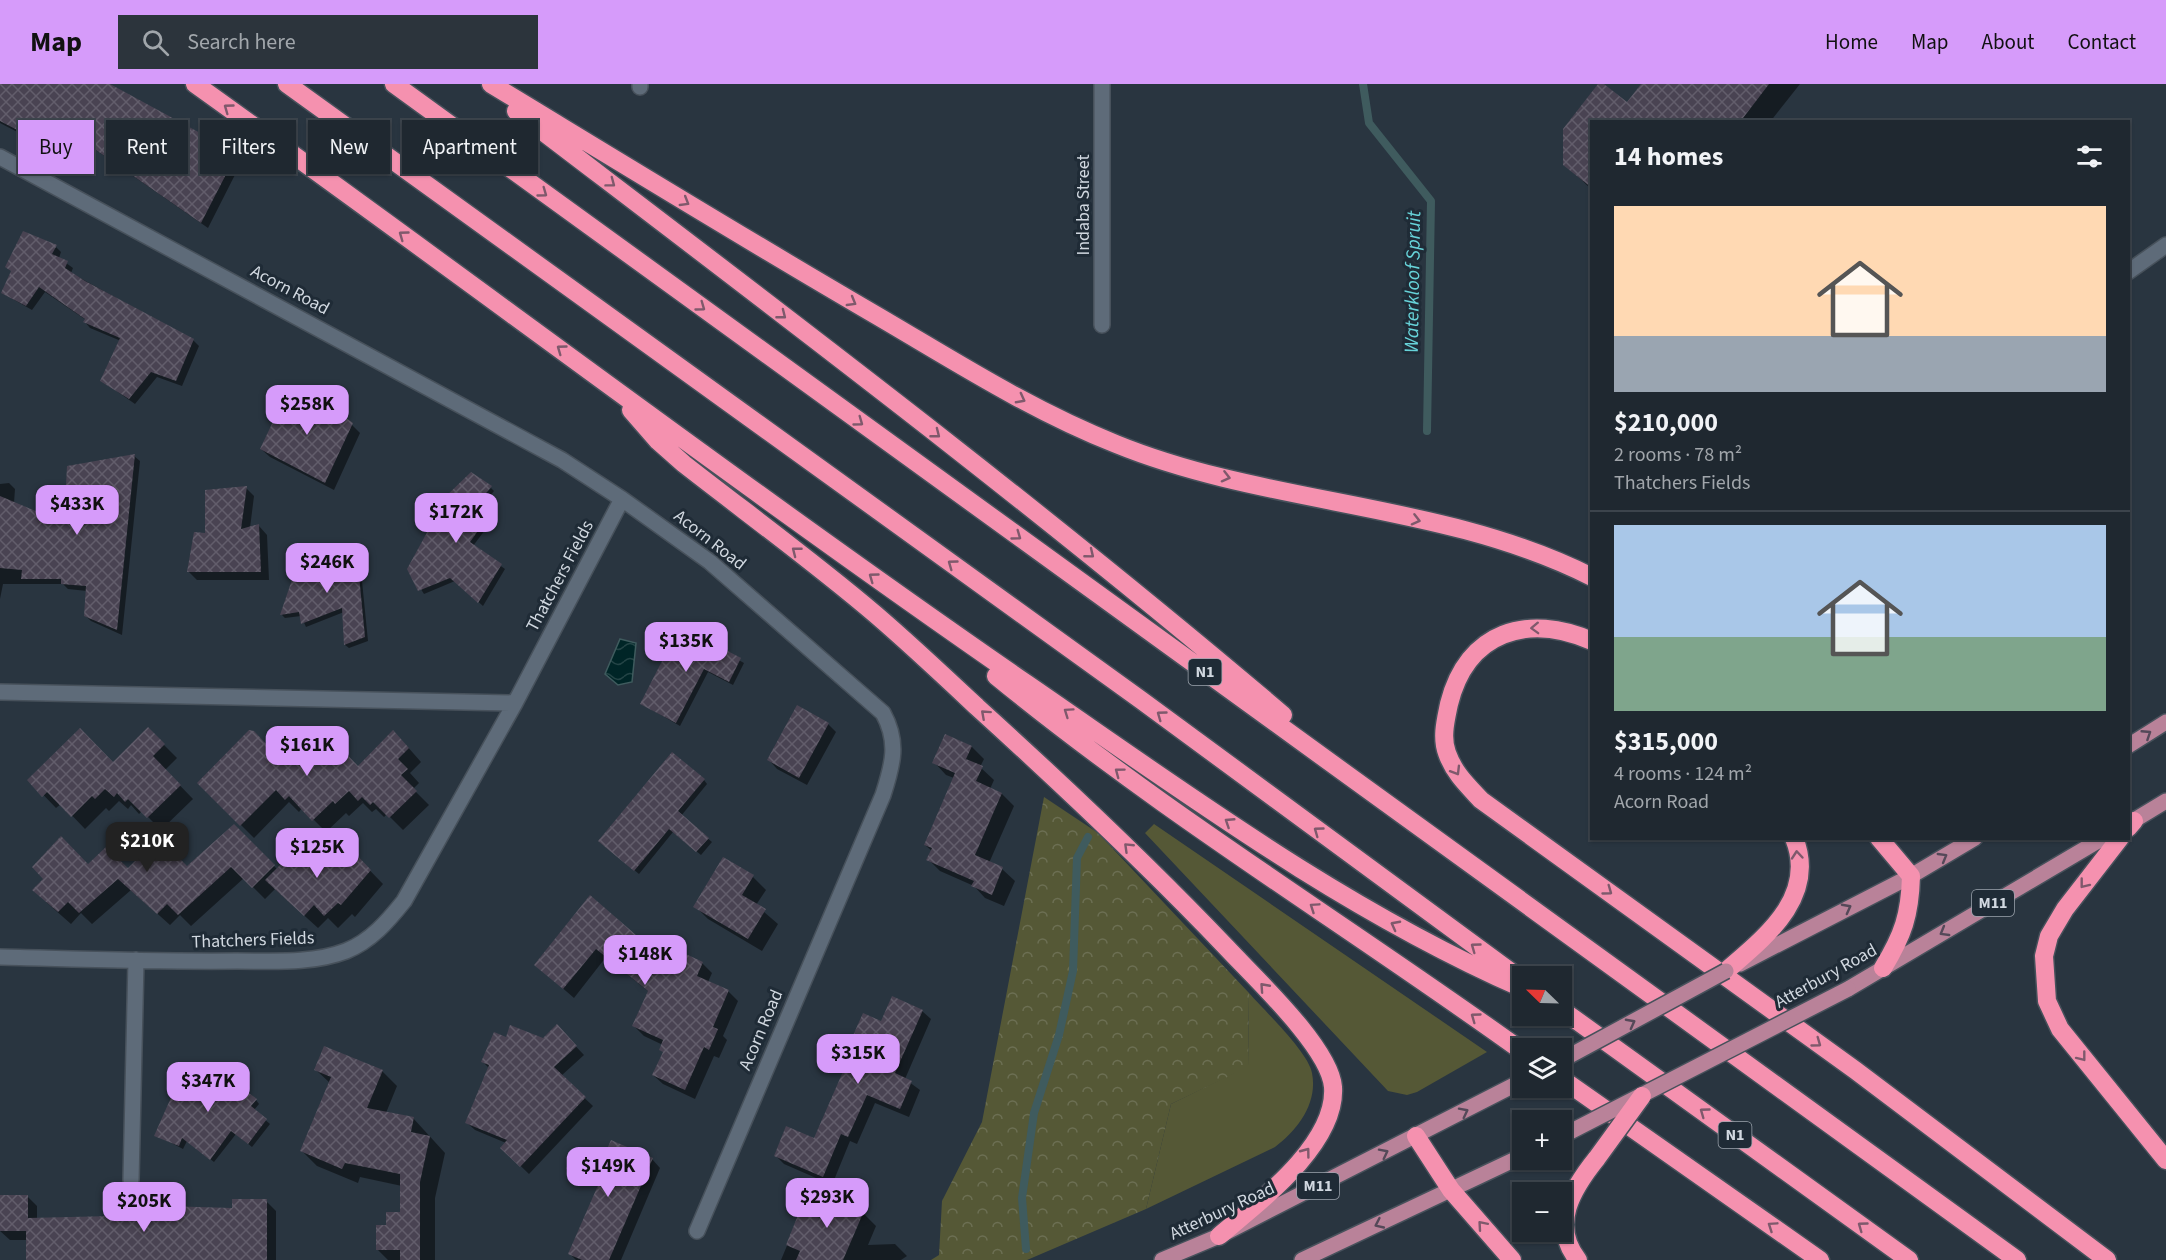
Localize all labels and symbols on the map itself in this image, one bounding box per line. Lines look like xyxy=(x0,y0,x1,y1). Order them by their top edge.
one-way arrow xyxy=(224,104,235,115)
street label: Indaba Street xyxy=(1071,154,1096,256)
one-way arrow xyxy=(604,176,615,187)
one-way arrow xyxy=(537,186,548,197)
one-way arrow xyxy=(679,194,689,206)
water label: Waterkloof Spruit xyxy=(1398,210,1428,353)
one-way arrow xyxy=(398,231,409,242)
street label: Acorn Road xyxy=(246,259,334,321)
one-way arrow xyxy=(846,294,856,306)
one-way arrow xyxy=(695,300,706,311)
one-way arrow xyxy=(775,308,786,319)
one-way arrow xyxy=(556,346,567,357)
pin: $258K xyxy=(265,385,349,436)
one-way arrow xyxy=(1015,392,1025,403)
one-way arrow xyxy=(853,414,864,425)
one-way arrow xyxy=(930,427,941,438)
one-way arrow xyxy=(1221,470,1231,483)
pin: $433K xyxy=(35,485,119,536)
pin: $172K xyxy=(414,493,498,544)
street label: Acorn Road xyxy=(669,504,751,576)
one-way arrow xyxy=(1411,512,1421,525)
street label: Thatchers Fields xyxy=(520,516,600,636)
one-way arrow xyxy=(1011,529,1022,540)
pin: $246K xyxy=(285,543,369,594)
one-way arrow xyxy=(1083,547,1094,558)
one-way arrow xyxy=(792,548,803,559)
one-way arrow xyxy=(948,560,959,571)
one-way arrow xyxy=(869,574,880,585)
pin: $135K xyxy=(644,622,728,673)
one-way arrow xyxy=(1531,622,1540,635)
road number: N1 xyxy=(1188,659,1222,685)
one-way arrow xyxy=(1064,708,1075,719)
one-way arrow xyxy=(982,710,992,721)
one-way arrow xyxy=(1157,711,1168,722)
pin: $161K xyxy=(265,726,349,777)
one-way arrow xyxy=(2141,730,2151,742)
one-way arrow xyxy=(1449,765,1461,775)
one-way arrow xyxy=(1114,768,1125,779)
one-way arrow xyxy=(1225,818,1235,830)
pin: $210K xyxy=(105,822,189,873)
one-way arrow xyxy=(1314,827,1325,838)
pin: $125K xyxy=(275,828,359,879)
one-way arrow xyxy=(1125,843,1135,854)
one-way arrow xyxy=(1791,850,1804,859)
one-way arrow xyxy=(1937,853,1947,865)
one-way arrow xyxy=(2080,878,2091,889)
one-way arrow xyxy=(1602,884,1613,895)
road number: M11 xyxy=(1972,890,2014,916)
one-way arrow xyxy=(1310,903,1321,914)
one-way arrow xyxy=(1841,904,1852,915)
one-way arrow xyxy=(1391,921,1401,932)
street label: Thatchers Fields xyxy=(191,925,315,955)
one-way arrow xyxy=(1940,925,1950,936)
pin: $148K xyxy=(603,935,687,986)
street label: Atterbury Road xyxy=(1770,938,1882,1014)
one-way arrow xyxy=(1471,943,1482,954)
north arrow xyxy=(1512,966,1572,1026)
one-way arrow xyxy=(1260,983,1271,994)
street label: Acorn Road xyxy=(733,986,789,1074)
one-way arrow xyxy=(1470,1013,1481,1024)
one-way arrow xyxy=(1625,1019,1636,1030)
pin: $315K xyxy=(816,1034,900,1085)
one-way arrow xyxy=(1811,1035,1822,1046)
one-way arrow xyxy=(2075,1050,2086,1061)
pin: $347K xyxy=(166,1062,250,1113)
one-way arrow xyxy=(1458,1107,1469,1119)
one-way arrow xyxy=(1699,1108,1710,1119)
road number: N1 xyxy=(1718,1122,1752,1148)
pin: $149K xyxy=(566,1147,650,1198)
one-way arrow xyxy=(1298,1147,1309,1158)
one-way arrow xyxy=(1377,1149,1388,1160)
road number: M11 xyxy=(1297,1173,1339,1199)
street label: Atterbury Road xyxy=(1165,1176,1279,1246)
pin: $293K xyxy=(785,1178,869,1229)
pin: $205K xyxy=(102,1182,186,1233)
one-way arrow xyxy=(1375,1216,1386,1228)
one-way arrow xyxy=(1478,1221,1489,1232)
one-way arrow xyxy=(1768,1222,1779,1233)
one-way arrow xyxy=(1857,1222,1868,1233)

